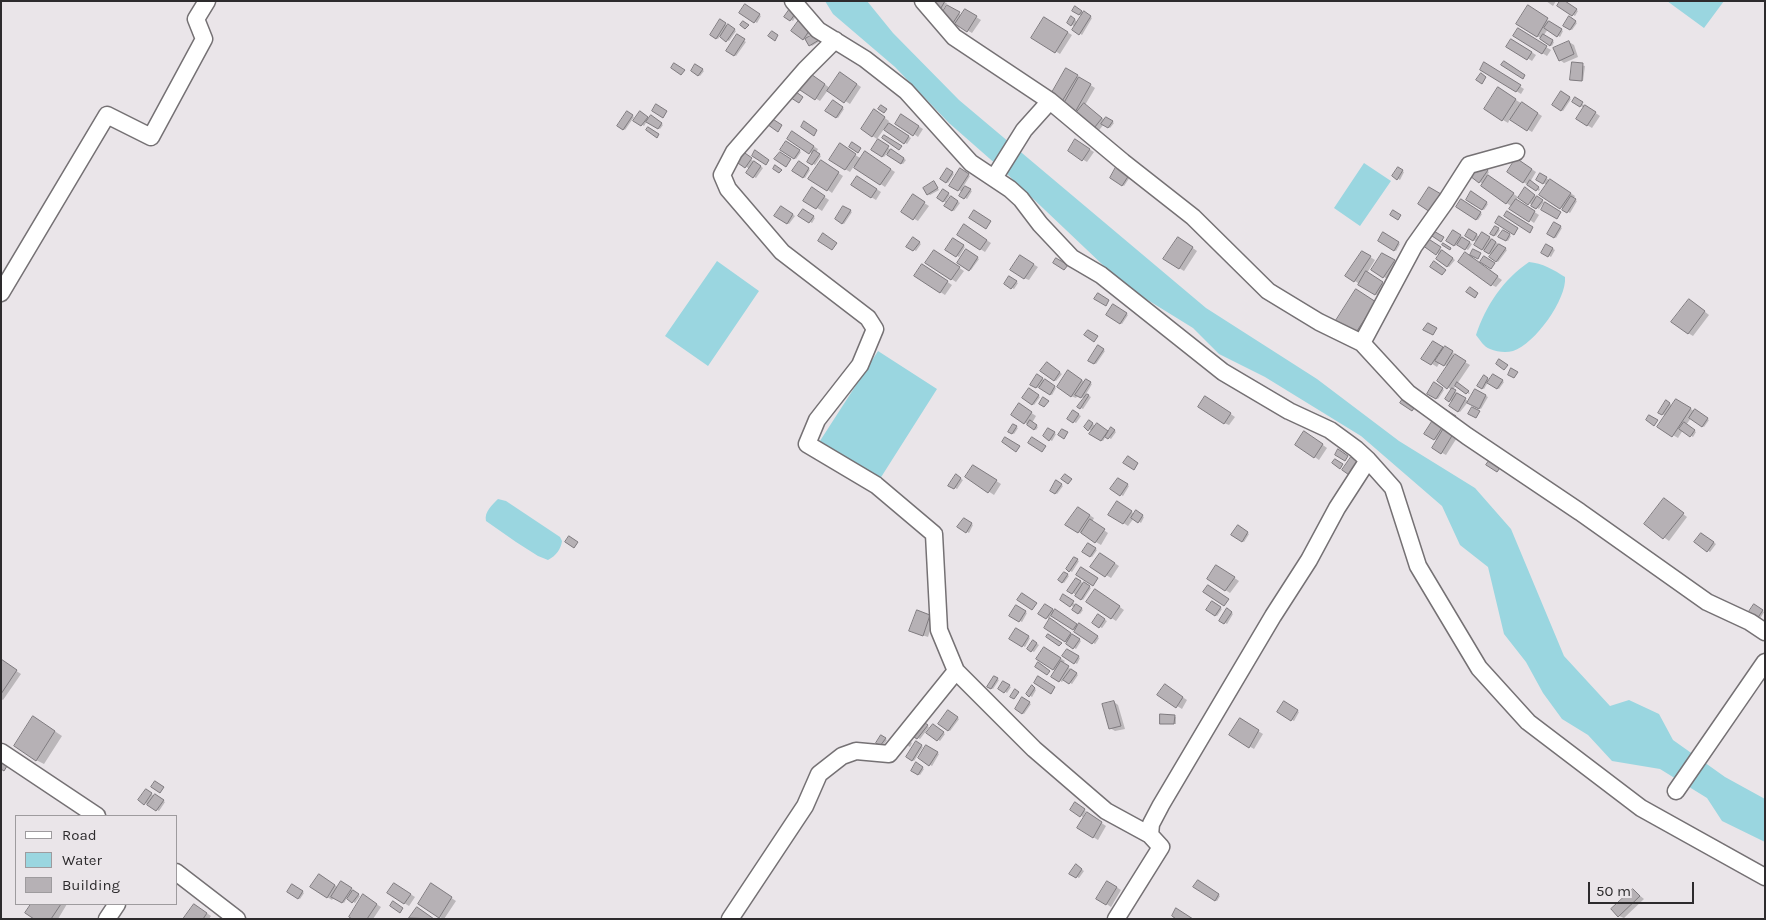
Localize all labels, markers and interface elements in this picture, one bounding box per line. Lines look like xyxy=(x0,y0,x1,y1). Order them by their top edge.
legend xyxy=(15,815,178,905)
text: Road xyxy=(62,826,97,844)
text: Water xyxy=(62,851,102,869)
scale bar xyxy=(1591,872,1697,904)
text: Building xyxy=(62,876,120,894)
text: 50 m xyxy=(1596,882,1631,900)

